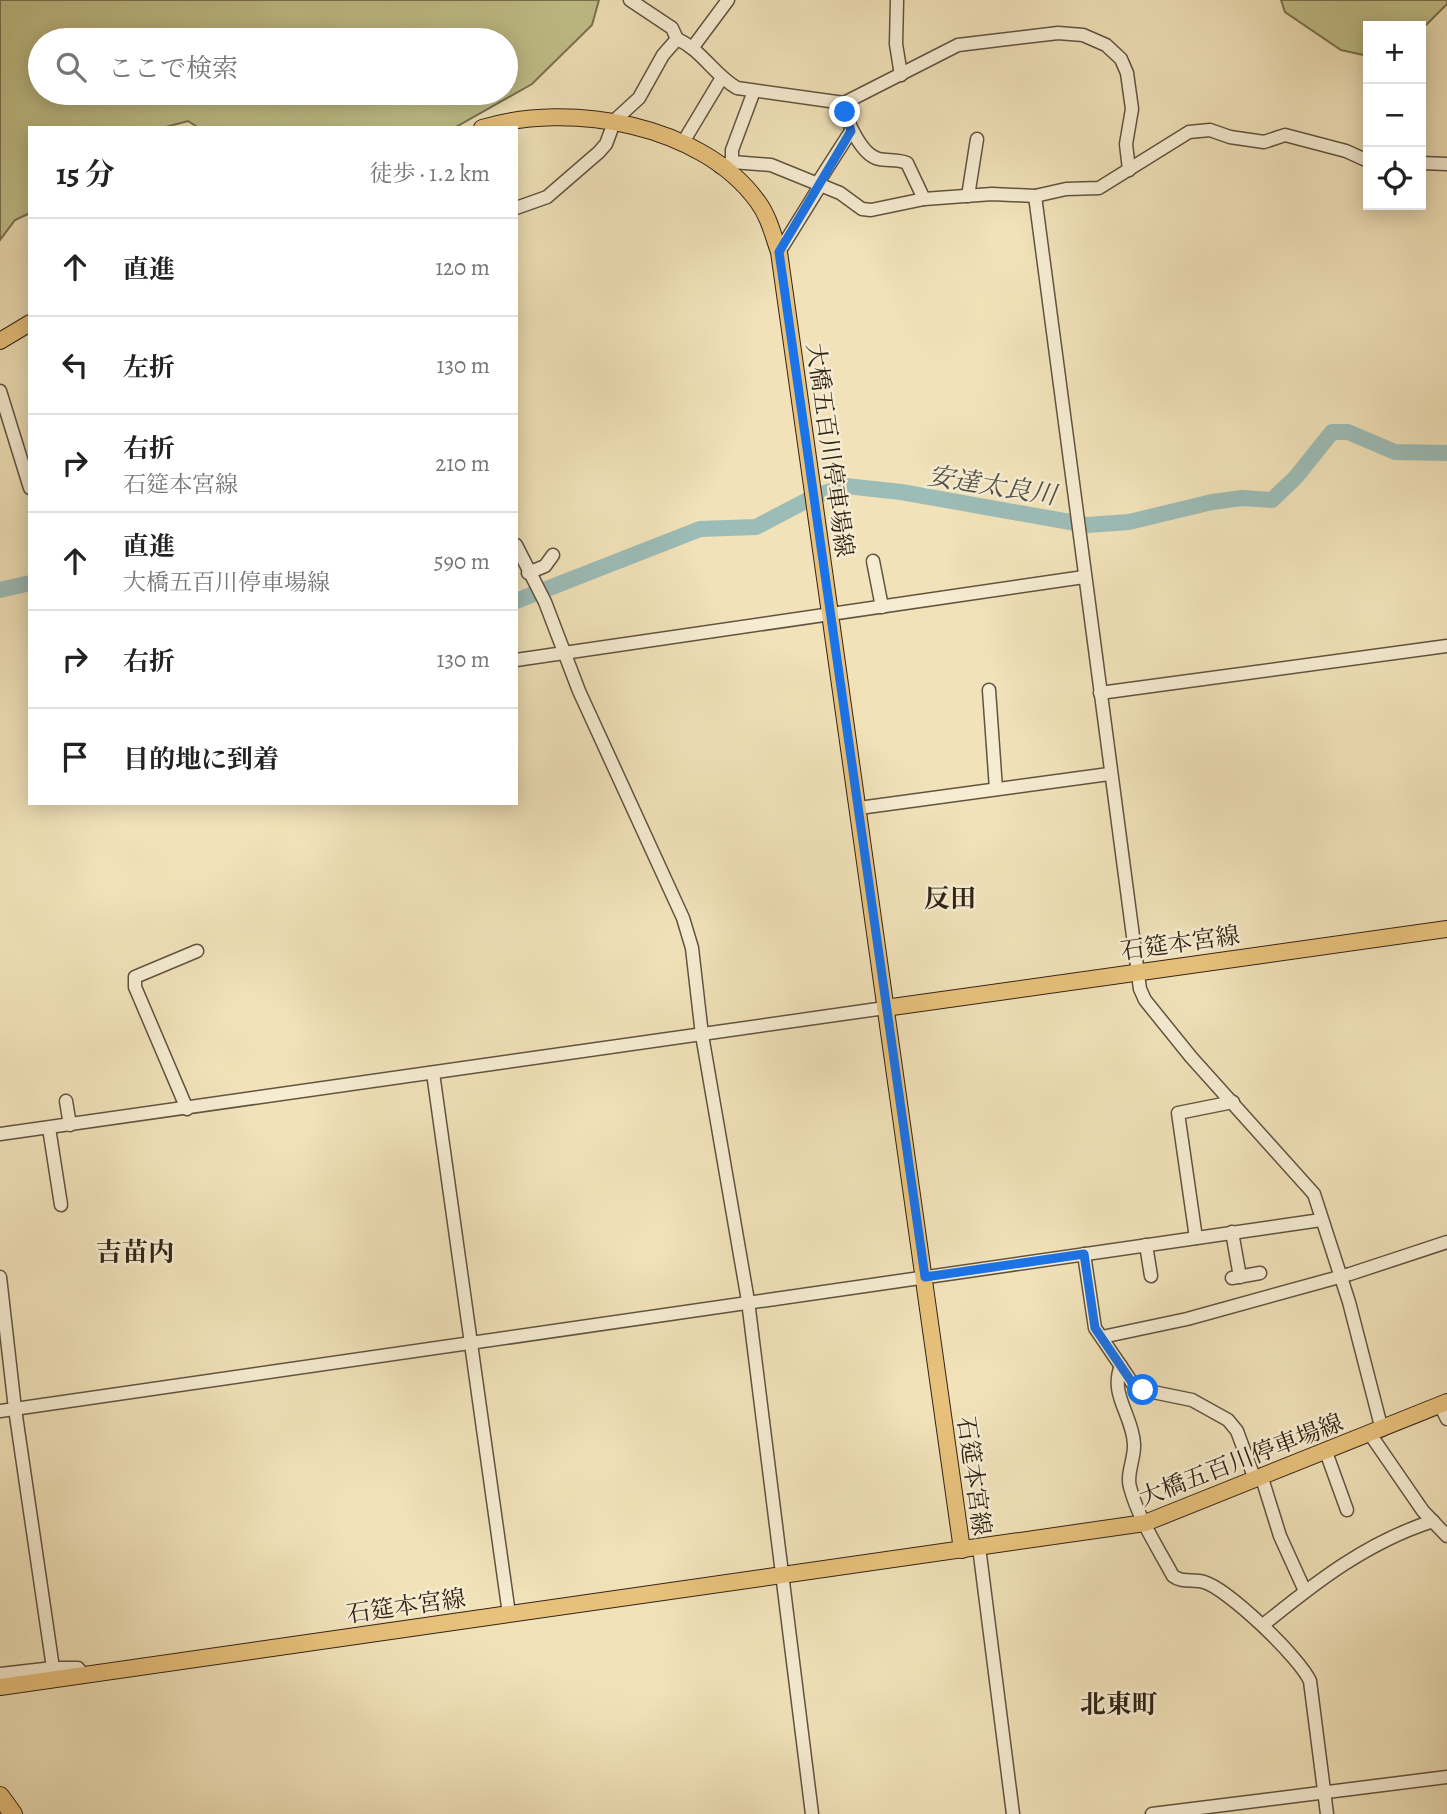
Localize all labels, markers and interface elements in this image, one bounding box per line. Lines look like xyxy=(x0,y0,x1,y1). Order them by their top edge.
map controls xyxy=(1363,21,1426,210)
button: + xyxy=(1363,21,1426,84)
search box xyxy=(28,28,518,105)
icon: search xyxy=(52,48,90,86)
text: ここで検索 xyxy=(108,51,238,86)
button: − xyxy=(1363,84,1426,147)
route end xyxy=(829,96,860,127)
button: locate xyxy=(1363,147,1426,210)
text: 15 分 xyxy=(56,154,115,194)
text: 徒歩 · 1.2 km xyxy=(369,158,490,189)
icon: ahead xyxy=(56,248,94,286)
text: 直進 xyxy=(123,252,175,287)
text: 120 m xyxy=(435,252,490,283)
street label: 大橋五百川停車場線 xyxy=(799,341,861,559)
icon: left xyxy=(56,346,94,384)
text: 左折 xyxy=(123,350,175,385)
text: 130 m xyxy=(437,350,490,381)
text: 右折 xyxy=(123,431,175,466)
icon: right xyxy=(56,444,94,482)
text: 210 m xyxy=(435,448,490,479)
water label: 安達太良川 xyxy=(925,458,1062,513)
text: 石筵本宮線 xyxy=(123,469,238,500)
text: 直進 xyxy=(123,529,175,564)
icon: ahead xyxy=(56,542,94,580)
text: 590 m xyxy=(434,546,490,577)
text: 大橋五百川停車場線 xyxy=(123,567,330,598)
icon: right xyxy=(56,640,94,678)
text: 右折 xyxy=(123,644,175,679)
text: 130 m xyxy=(437,644,490,675)
icon: arrive xyxy=(56,738,94,776)
text: 目的地に到着 xyxy=(123,742,279,777)
district label: 反田 xyxy=(924,881,976,916)
street label: 石筵本宮線 xyxy=(1118,919,1242,967)
district label: 吉苗内 xyxy=(96,1235,174,1270)
route start xyxy=(1127,1374,1158,1405)
street label: 大橋五百川停車場線 xyxy=(1134,1406,1348,1514)
street label: 石筵本宮線 xyxy=(950,1414,998,1538)
street label: 石筵本宮線 xyxy=(344,1582,468,1630)
district label: 北東町 xyxy=(1080,1687,1158,1722)

